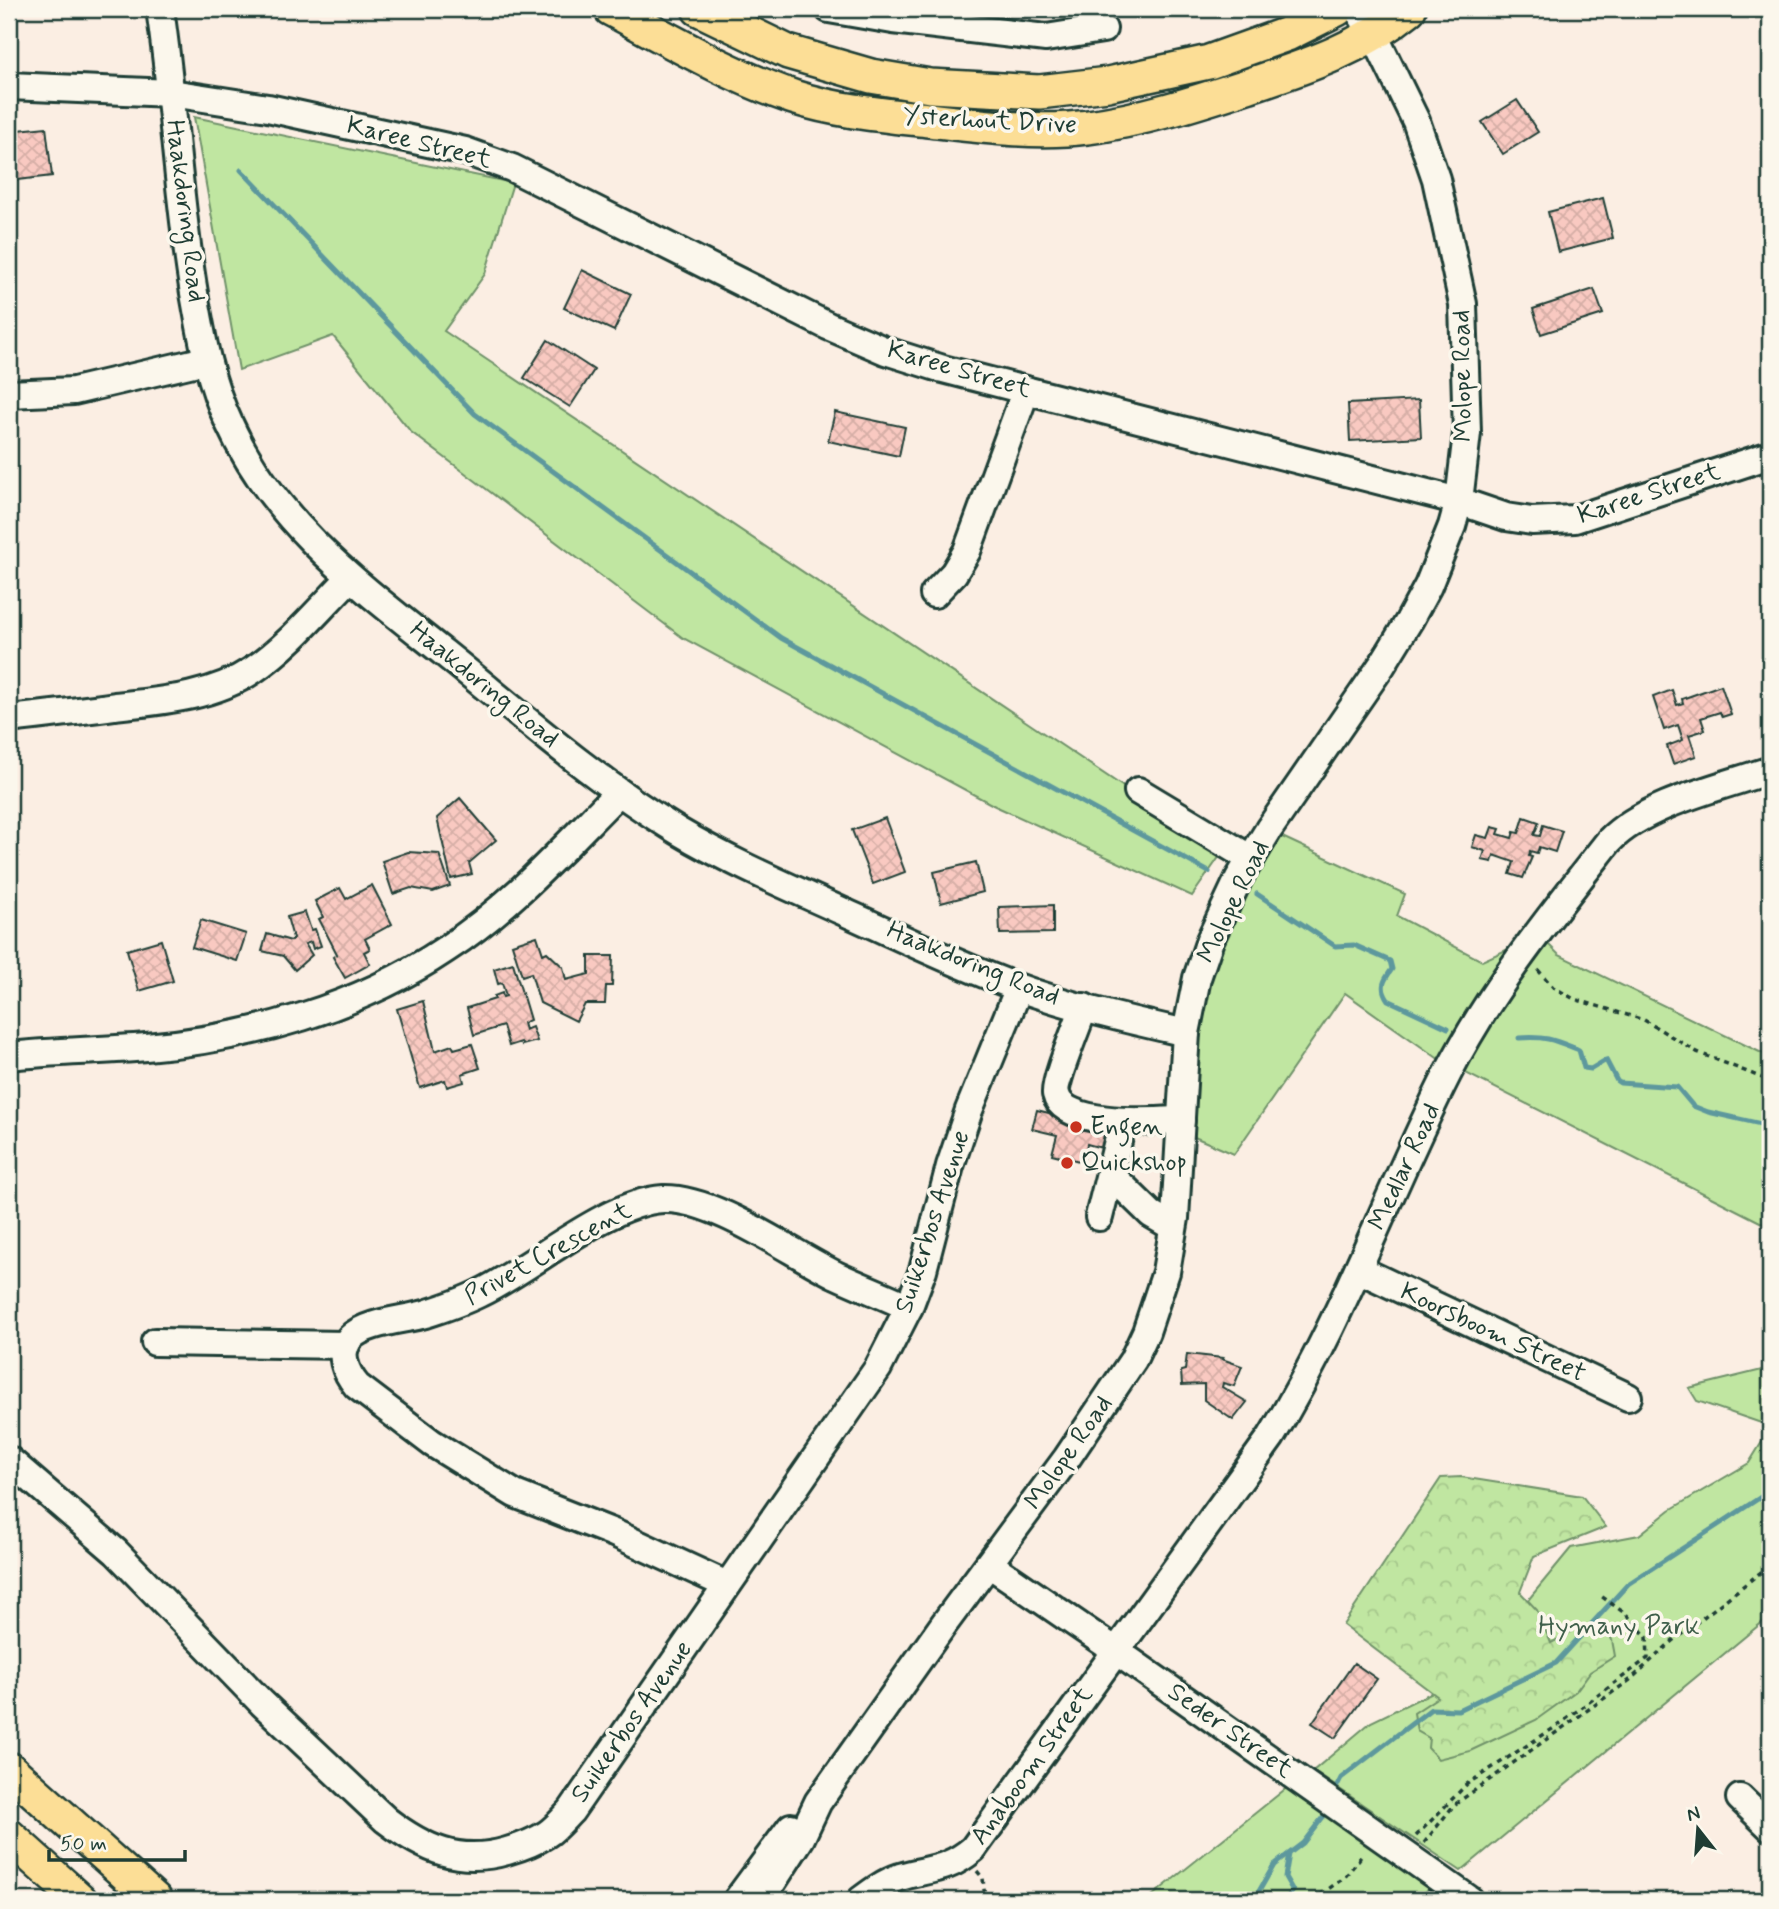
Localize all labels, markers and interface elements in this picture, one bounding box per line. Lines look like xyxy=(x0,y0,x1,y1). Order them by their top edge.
street label: Ysterhout Drive xyxy=(902,99,1078,143)
street label: Karee Street xyxy=(343,109,495,177)
street label: Haakdoring Road xyxy=(155,118,213,304)
street label: Molope Road xyxy=(1445,310,1481,442)
street label: Karee Street xyxy=(883,333,1035,407)
street label: Karee Street xyxy=(1573,455,1725,533)
street label: Haakdoring Road xyxy=(401,614,566,758)
street label: Molope Road xyxy=(1190,835,1278,969)
street label: Haakdoring Road xyxy=(881,914,1065,1016)
street label: Medlar Road xyxy=(1361,1098,1449,1236)
place label: Engen xyxy=(1090,1110,1163,1147)
marker: Engen xyxy=(1068,1119,1084,1135)
street label: Suikerbos Avenue xyxy=(887,1126,979,1318)
place label: Quickshop xyxy=(1081,1146,1187,1180)
marker: Quickshop xyxy=(1059,1155,1075,1171)
street label: Privet Crescent xyxy=(459,1194,637,1314)
street label: Koorsboom Street xyxy=(1395,1275,1591,1391)
street label: Molope Road xyxy=(1017,1389,1121,1517)
park label: Hymany Park xyxy=(1538,1610,1700,1644)
street label: Suikerbos Avenue xyxy=(563,1634,701,1810)
street label: Seder Street xyxy=(1161,1675,1299,1787)
street label: Anaboom Street xyxy=(963,1680,1101,1852)
north arrow xyxy=(1664,1794,1734,1864)
text: N xyxy=(1684,1800,1703,1828)
scale bar xyxy=(49,1818,186,1862)
text: 50 m xyxy=(60,1830,107,1858)

